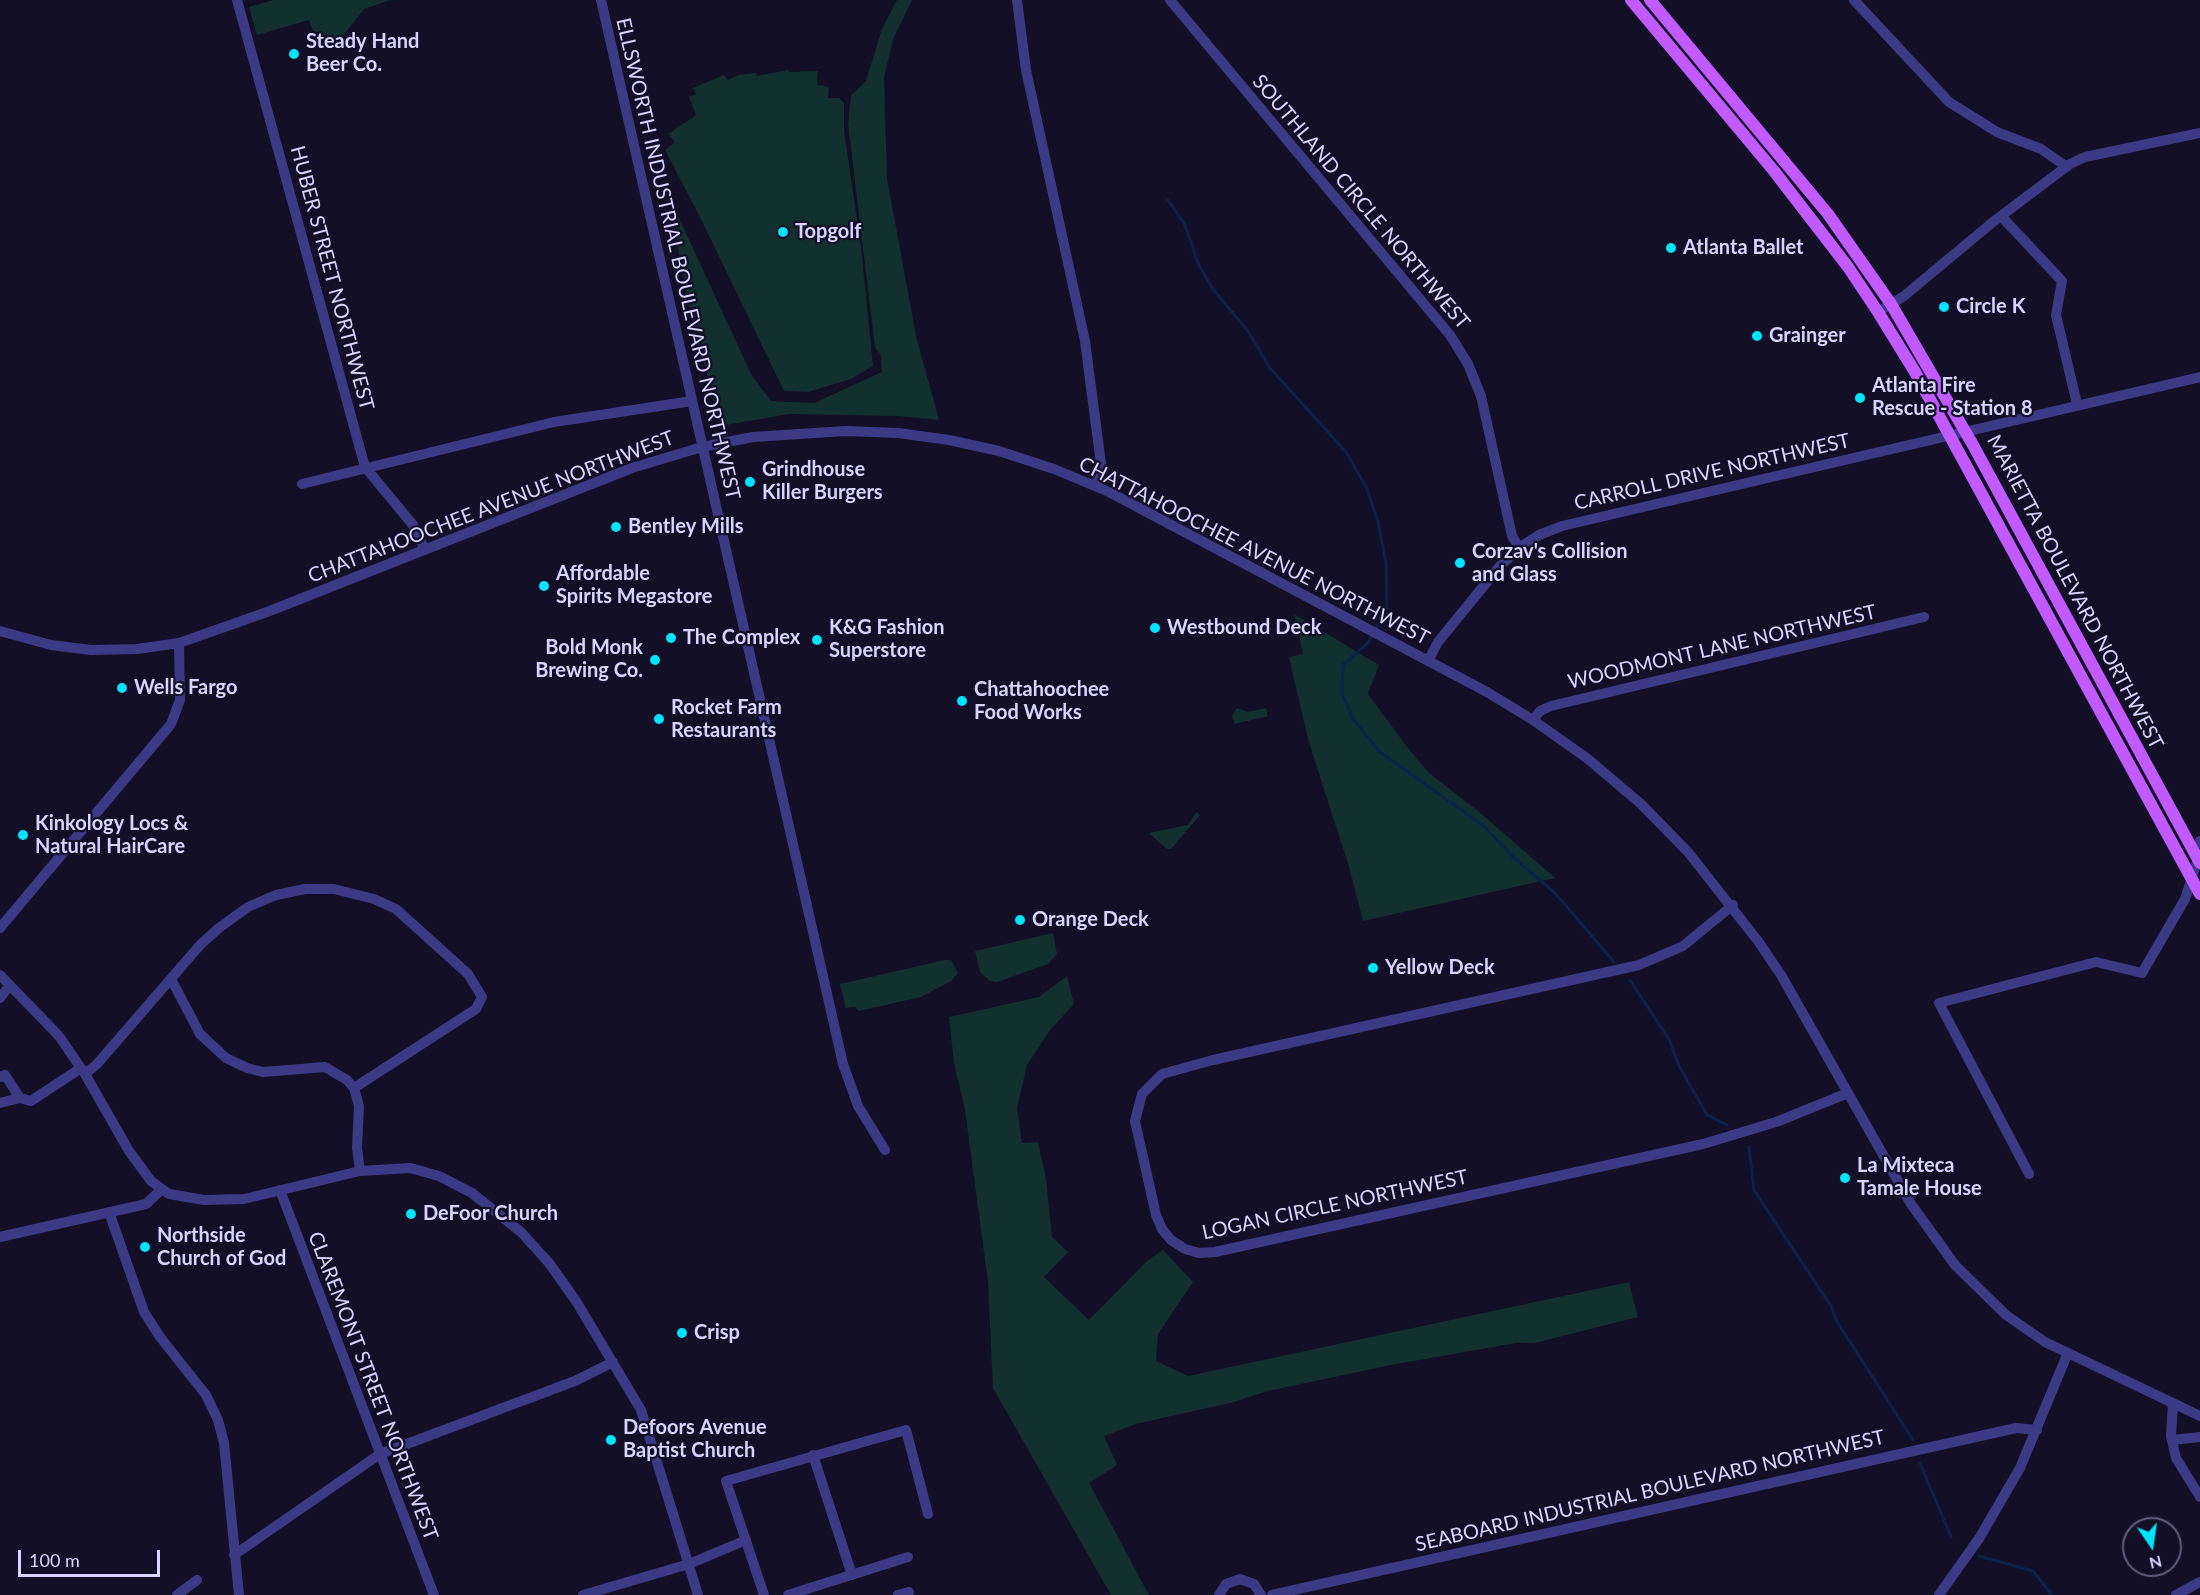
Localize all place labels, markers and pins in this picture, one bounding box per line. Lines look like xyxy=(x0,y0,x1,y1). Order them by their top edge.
place label: Steady Hand Beer Co. xyxy=(306,30,419,77)
marker: Steady Hand Beer Co. xyxy=(287,47,301,61)
place label: Topgolf xyxy=(795,220,861,244)
marker: Topgolf xyxy=(776,225,790,239)
place label: Atlanta Ballet xyxy=(1683,236,1804,260)
marker: Atlanta Ballet xyxy=(1664,241,1678,255)
place label: Circle K xyxy=(1956,295,2025,319)
marker: Circle K xyxy=(1937,300,1951,314)
place label: Grainger xyxy=(1769,324,1846,348)
marker: Grainger xyxy=(1750,329,1764,343)
place label: Atlanta Fire Rescue - Station 8 xyxy=(1872,374,2033,421)
marker: Atlanta Fire Rescue - Station 8 xyxy=(1853,391,1867,405)
place label: Grindhouse Killer Burgers xyxy=(762,458,883,505)
marker: Grindhouse Killer Burgers xyxy=(743,475,757,489)
place label: Bentley Mills xyxy=(628,515,744,539)
marker: Bentley Mills xyxy=(609,520,623,534)
place label: Corzav's Collision and Glass xyxy=(1472,540,1627,587)
marker: Corzav's Collision and Glass xyxy=(1453,556,1467,570)
place label: Affordable Spirits Megastore xyxy=(556,562,712,609)
marker: Affordable Spirits Megastore xyxy=(537,579,551,593)
place label: K&G Fashion Superstore xyxy=(829,616,945,663)
place label: Westbound Deck xyxy=(1167,616,1321,640)
marker: Westbound Deck xyxy=(1148,621,1162,635)
place label: The Complex xyxy=(683,626,800,650)
marker: The Complex xyxy=(664,631,678,645)
marker: K&G Fashion Superstore xyxy=(810,633,824,647)
place label: Bold Monk Brewing Co. xyxy=(535,636,643,683)
marker: Bold Monk Brewing Co. xyxy=(648,653,662,667)
place label: Wells Fargo xyxy=(134,676,237,700)
place label: Chattahoochee Food Works xyxy=(974,678,1109,725)
marker: Wells Fargo xyxy=(115,681,129,695)
marker: Chattahoochee Food Works xyxy=(955,694,969,708)
place label: Rocket Farm Restaurants xyxy=(671,696,782,743)
marker: Rocket Farm Restaurants xyxy=(652,712,666,726)
place label: Kinkology Locs & Natural HairCare xyxy=(35,812,188,859)
marker: Kinkology Locs & Natural HairCare xyxy=(16,828,30,842)
place label: Orange Deck xyxy=(1032,908,1149,932)
marker: Orange Deck xyxy=(1013,913,1027,927)
place label: Yellow Deck xyxy=(1385,956,1495,980)
marker: Yellow Deck xyxy=(1366,961,1380,975)
place label: La Mixteca Tamale House xyxy=(1857,1154,1982,1201)
marker: La Mixteca Tamale House xyxy=(1838,1171,1852,1185)
place label: DeFoor Church xyxy=(423,1202,558,1226)
marker: DeFoor Church xyxy=(404,1207,418,1221)
place label: Northside Church of God xyxy=(157,1224,286,1271)
marker: Northside Church of God xyxy=(138,1240,152,1254)
place label: Crisp xyxy=(694,1321,740,1345)
marker: Crisp xyxy=(675,1326,689,1340)
place label: Defoors Avenue Baptist Church xyxy=(623,1416,767,1463)
marker: Defoors Avenue Baptist Church xyxy=(604,1433,618,1447)

